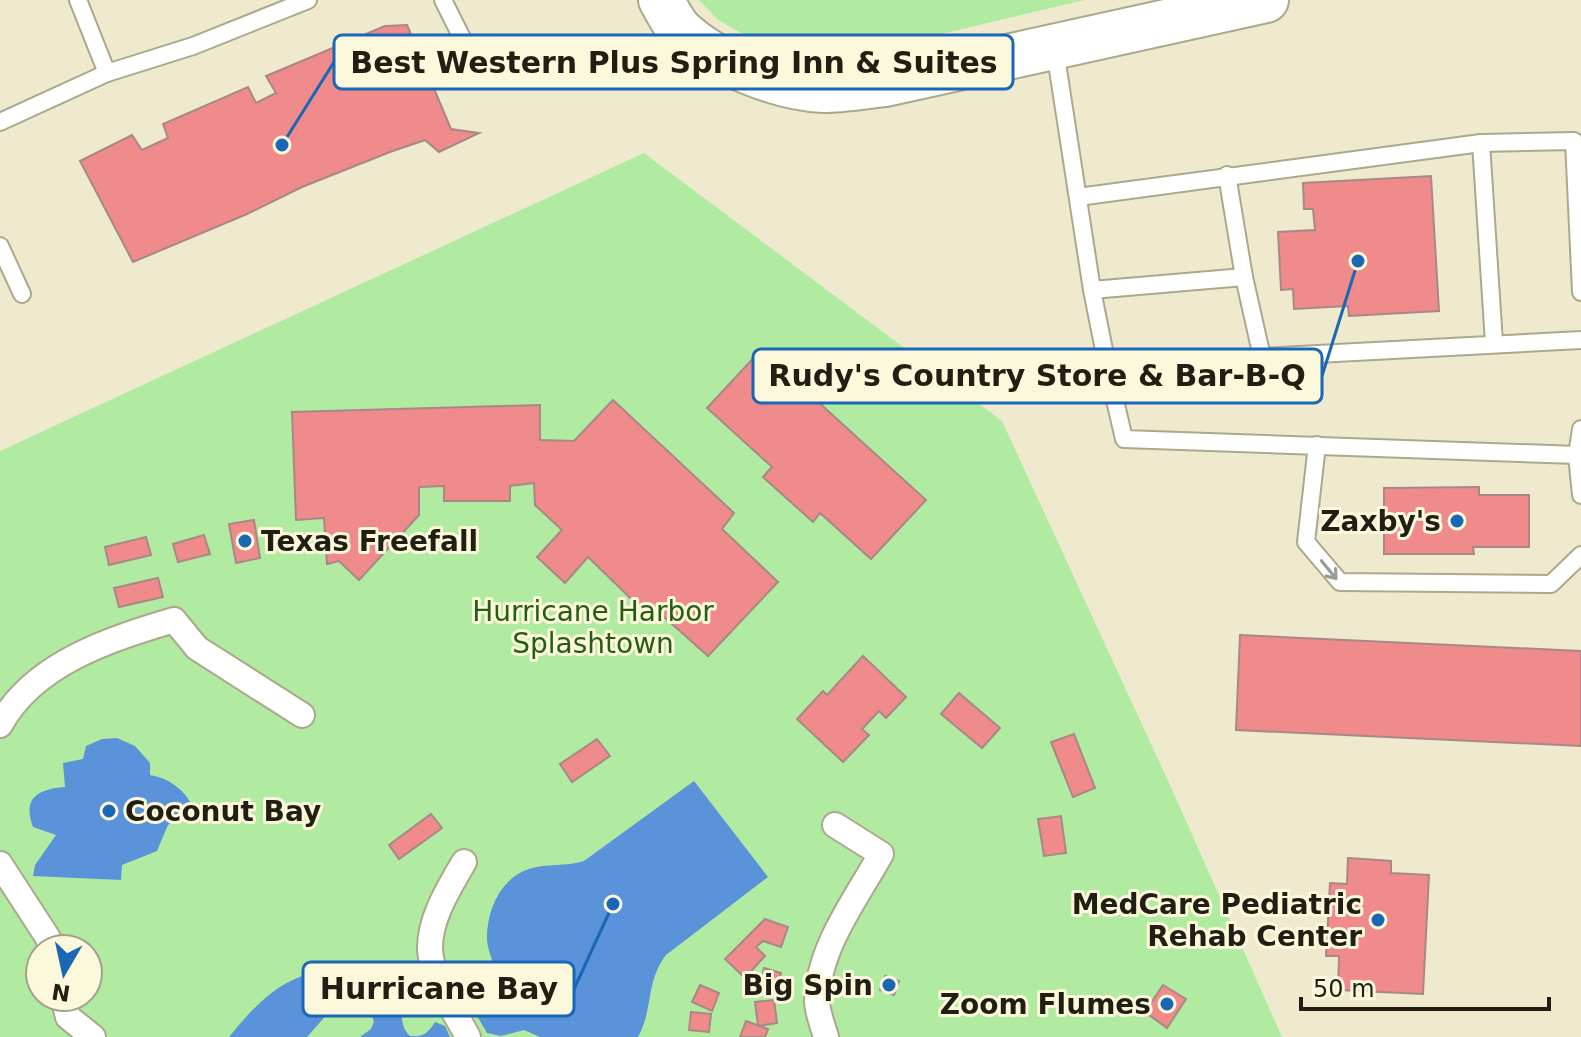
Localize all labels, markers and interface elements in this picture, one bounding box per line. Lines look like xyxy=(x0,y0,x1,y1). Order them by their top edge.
callout: Best Western Plus Spring Inn & Suites xyxy=(334,35,1013,89)
text: Best Western Plus Spring Inn & Suites xyxy=(350,45,998,80)
callout: Rudy's Country Store & Bar-B-Q xyxy=(753,349,1322,403)
text: Rudy's Country Store & Bar-B-Q xyxy=(768,358,1306,393)
place label: Zaxby's xyxy=(1320,505,1441,538)
marker: Zaxby's xyxy=(1448,512,1466,530)
place label: Texas Freefall xyxy=(261,525,478,558)
marker: Texas Freefall xyxy=(236,532,254,550)
one-way arrow xyxy=(1320,559,1338,580)
park label: Hurricane Harbor Splashtown xyxy=(472,595,714,660)
place label: Coconut Bay xyxy=(125,795,321,828)
marker: Coconut Bay xyxy=(100,802,118,820)
place label: MedCare Pediatric Rehab Center xyxy=(1072,888,1362,953)
marker: MedCare Pediatric Rehab Center xyxy=(1369,911,1387,929)
north arrow xyxy=(24,933,104,1013)
scale bar xyxy=(1301,961,1549,1011)
callout: Hurricane Bay xyxy=(303,962,574,1016)
place label: Big Spin xyxy=(743,969,873,1002)
text: Hurricane Bay xyxy=(320,971,559,1006)
text: 50 m xyxy=(1313,975,1375,1003)
marker: Big Spin xyxy=(880,976,898,994)
text: N xyxy=(50,978,72,1006)
place label: Zoom Flumes xyxy=(940,988,1151,1021)
marker: Zoom Flumes xyxy=(1158,995,1176,1013)

